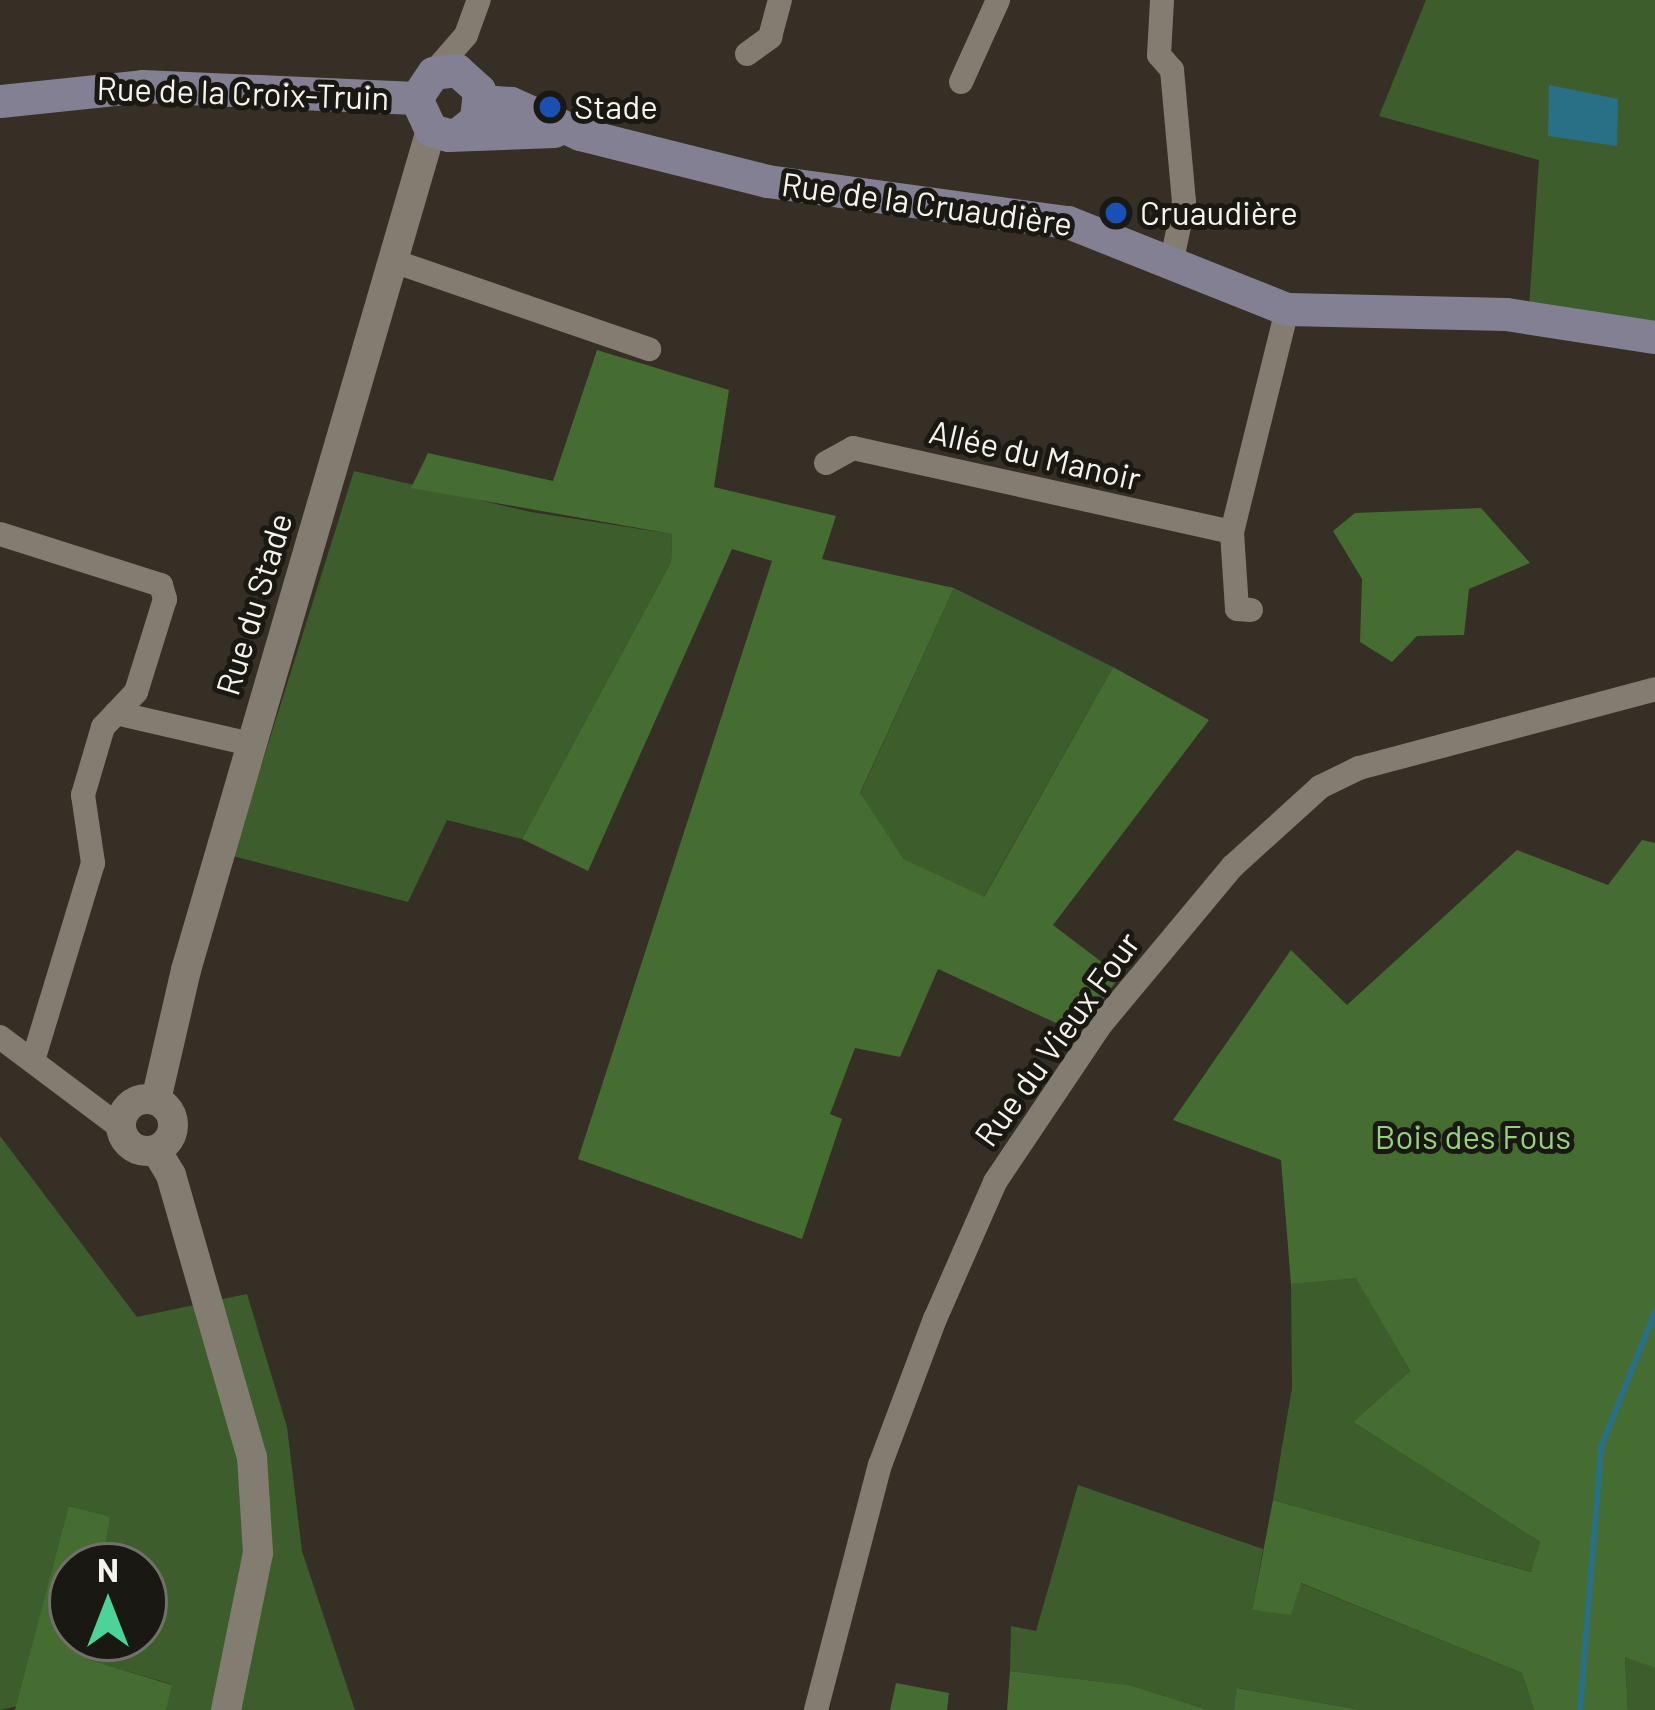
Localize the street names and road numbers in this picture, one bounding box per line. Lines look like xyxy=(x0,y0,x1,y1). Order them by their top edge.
street label: Rue de la Croix-Truin xyxy=(96,68,390,118)
street label: Rue de la Cruaudière xyxy=(779,164,1075,244)
street label: Allée du Manoir xyxy=(925,411,1145,499)
street label: Rue du Stade xyxy=(208,508,300,700)
street label: Rue du Vieux Four xyxy=(966,924,1148,1154)

